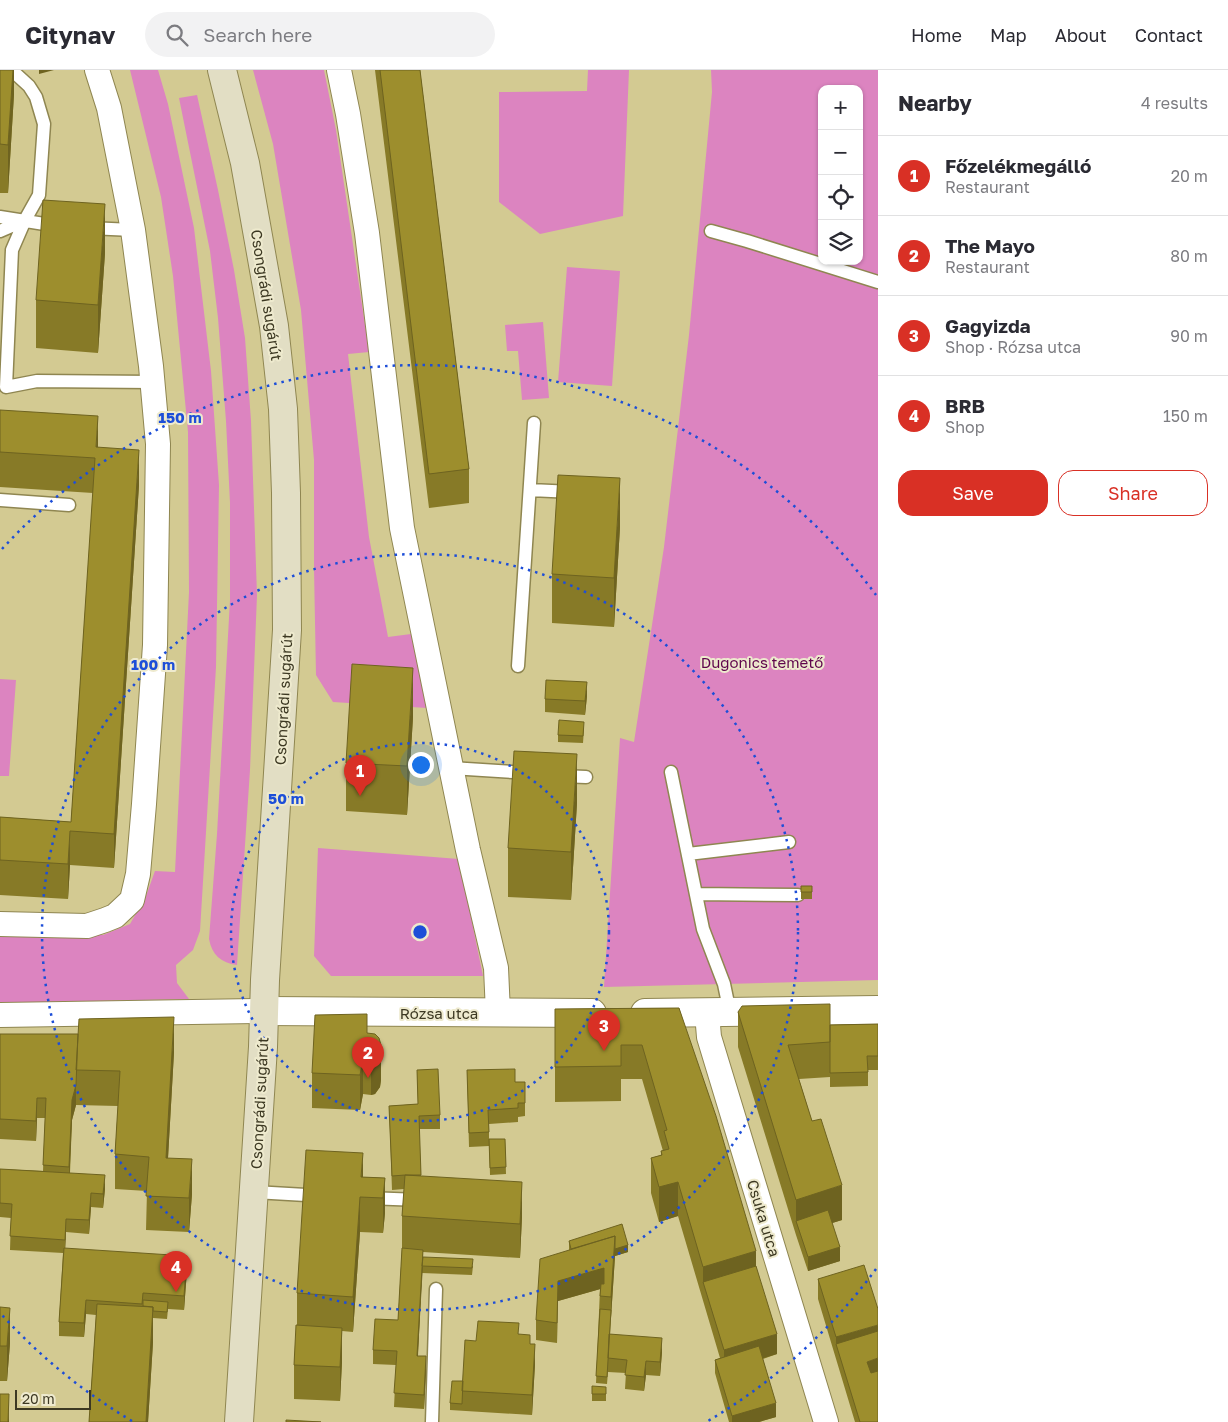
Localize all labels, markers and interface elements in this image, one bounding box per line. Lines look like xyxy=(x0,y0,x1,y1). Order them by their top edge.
search box xyxy=(145,12,495,57)
text: Citynav xyxy=(25,20,115,49)
icon: search xyxy=(163,21,191,49)
text: Search here xyxy=(203,23,312,46)
text: Home xyxy=(911,24,962,46)
text: Map xyxy=(990,24,1027,46)
text: About xyxy=(1055,24,1107,46)
text: Contact xyxy=(1135,24,1203,46)
map controls xyxy=(818,85,863,265)
button: + xyxy=(818,85,863,130)
text: Nearby xyxy=(898,90,972,116)
text: 4 results xyxy=(1141,93,1208,113)
button: − xyxy=(818,130,863,175)
text: Főzelékmegálló xyxy=(945,154,1091,177)
text: 1 xyxy=(910,166,918,186)
text: 20 m xyxy=(1171,166,1208,186)
button: locate xyxy=(818,175,863,220)
text: Restaurant xyxy=(945,177,1030,197)
button: layers xyxy=(818,220,863,265)
street label: Csongrádi sugárút xyxy=(248,228,286,362)
text: The Mayo xyxy=(945,234,1035,257)
text: 2 xyxy=(909,246,919,266)
text: 80 m xyxy=(1170,246,1208,266)
text: Restaurant xyxy=(945,257,1030,277)
text: Gagyizda xyxy=(945,314,1031,337)
text: 3 xyxy=(909,326,919,346)
text: 90 m xyxy=(1170,326,1208,346)
text: Shop · Rózsa utca xyxy=(945,337,1081,357)
text: BRB xyxy=(945,394,985,417)
text: 4 xyxy=(909,406,919,426)
text: 150 m xyxy=(1163,406,1208,426)
text: 150 m xyxy=(158,408,202,426)
text: Shop xyxy=(945,417,985,437)
button: Save xyxy=(898,470,1048,516)
button: Share xyxy=(1058,470,1208,516)
street label: Csongrádi sugárút xyxy=(271,632,295,766)
park label: Dugonics temető xyxy=(701,653,823,671)
text: 100 m xyxy=(131,655,175,673)
your location xyxy=(408,752,434,778)
pin: 1 xyxy=(344,755,376,796)
text: 50 m xyxy=(268,789,304,807)
centre of rings xyxy=(411,923,429,941)
street label: Rózsa utca xyxy=(400,1004,478,1022)
pin: 3 xyxy=(588,1010,620,1051)
street label: Csongrádi sugárút xyxy=(247,1036,271,1170)
pin: 2 xyxy=(352,1037,384,1078)
street label: Csuka utca xyxy=(744,1177,784,1259)
pin: 4 xyxy=(160,1251,192,1292)
scale bar xyxy=(15,1387,91,1410)
text: 20 m xyxy=(22,1390,55,1407)

